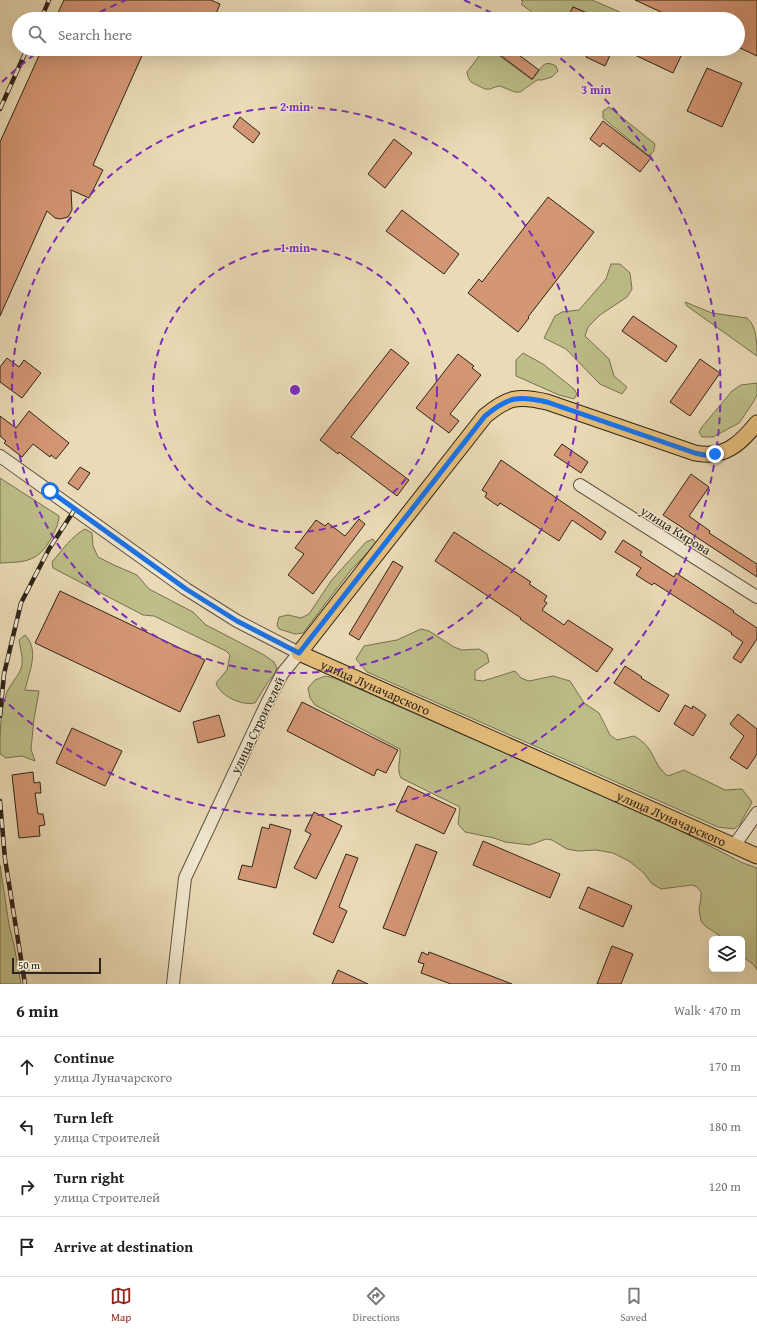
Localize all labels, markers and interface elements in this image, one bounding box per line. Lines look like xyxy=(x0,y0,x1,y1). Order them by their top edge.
search box xyxy=(12,12,745,56)
icon: search xyxy=(26,23,48,45)
text: Search here xyxy=(58,24,132,45)
text: 3 min xyxy=(581,81,611,98)
text: 2 min xyxy=(280,98,310,115)
text: 1 min xyxy=(280,239,310,256)
centre of rings xyxy=(288,383,302,397)
route end xyxy=(706,445,724,463)
route start xyxy=(41,482,59,500)
street label: улица Кирова xyxy=(636,501,715,560)
street label: улица Луначарского xyxy=(316,654,433,720)
street label: улица Строителей xyxy=(225,673,289,778)
street label: улица Луначарского xyxy=(613,786,730,851)
map controls xyxy=(709,936,745,972)
button: layers xyxy=(709,936,745,972)
scale bar xyxy=(12,956,101,975)
text: 50 m xyxy=(18,957,40,973)
text: 6 min xyxy=(16,998,58,1023)
text: Walk · 470 m xyxy=(674,1001,741,1020)
text: Continue xyxy=(54,1047,115,1068)
icon: ahead xyxy=(16,1056,38,1078)
text: 170 m xyxy=(709,1057,741,1076)
text: улица Луначарского xyxy=(54,1068,172,1087)
text: Turn left xyxy=(54,1107,113,1128)
icon: left xyxy=(16,1116,38,1138)
text: 180 m xyxy=(709,1117,741,1136)
text: улица Строителей xyxy=(54,1128,160,1147)
text: Turn right xyxy=(54,1167,125,1188)
icon: right xyxy=(16,1176,38,1198)
text: 120 m xyxy=(709,1177,741,1196)
text: улица Строителей xyxy=(54,1188,160,1207)
icon: arrive xyxy=(16,1236,38,1258)
text: Arrive at destination xyxy=(54,1236,193,1257)
tab: Map xyxy=(110,1285,132,1325)
tab: Directions xyxy=(353,1285,400,1325)
tab: Saved xyxy=(620,1285,647,1325)

